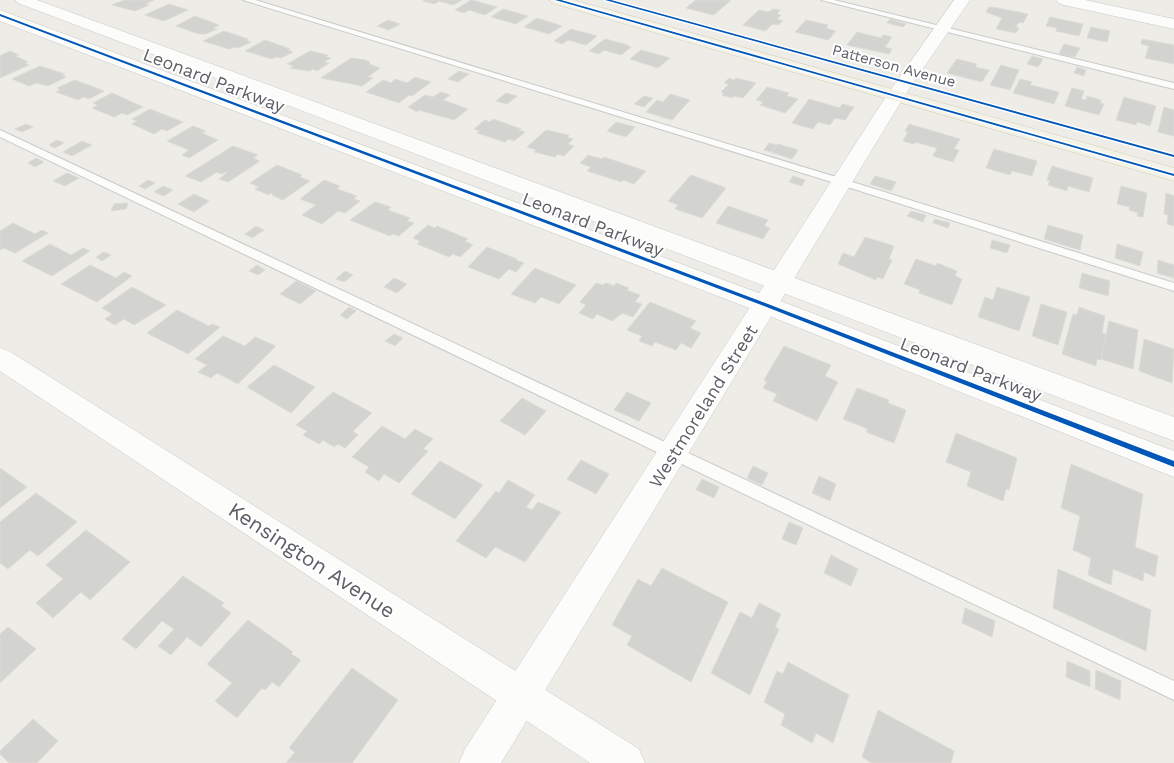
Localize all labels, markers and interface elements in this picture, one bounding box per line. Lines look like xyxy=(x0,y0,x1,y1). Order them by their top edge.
street label: Patterson Avenue xyxy=(830,41,958,91)
street label: Leonard Parkway xyxy=(140,43,288,117)
street label: Leonard Parkway xyxy=(519,187,667,261)
street label: Westmoreland Street xyxy=(644,320,762,491)
street label: Leonard Parkway xyxy=(897,332,1045,406)
street label: Kensington Avenue xyxy=(224,497,400,623)

